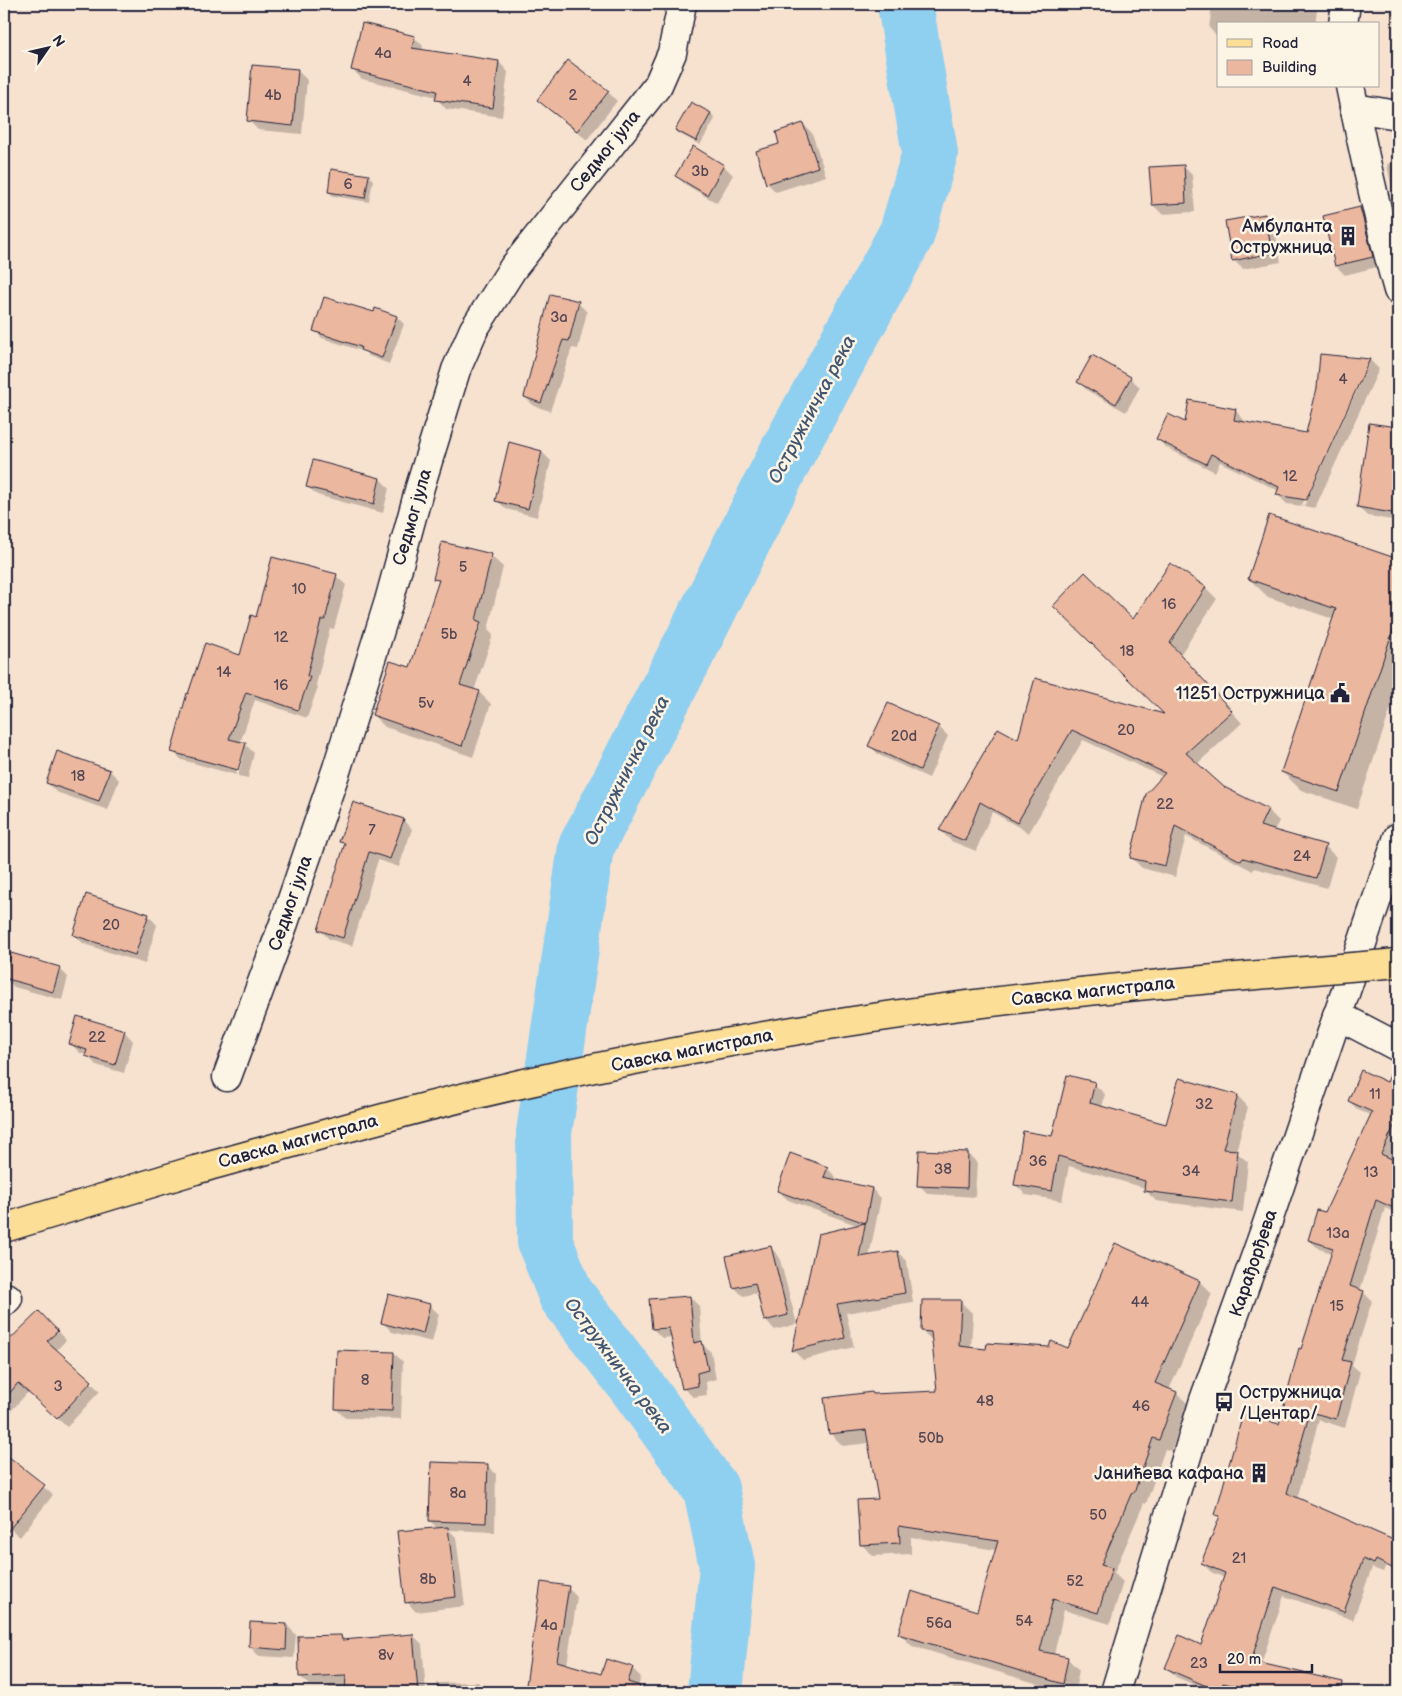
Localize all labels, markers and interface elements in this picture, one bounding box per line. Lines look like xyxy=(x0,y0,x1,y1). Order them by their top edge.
north arrow xyxy=(22,22,72,72)
legend xyxy=(1217,22,1380,88)
text: N xyxy=(48,32,68,50)
text: Road xyxy=(1262,34,1298,53)
house number: 4a xyxy=(374,44,392,63)
text: Building xyxy=(1262,58,1317,77)
house number: 4 xyxy=(462,72,472,91)
house number: 4b xyxy=(264,86,282,105)
house number: 2 xyxy=(569,86,578,105)
street label: Седмог јула xyxy=(566,106,645,197)
house number: 3b xyxy=(691,162,709,181)
house number: 6 xyxy=(343,175,353,194)
place label: Амбуланта Остружница xyxy=(1230,216,1333,258)
building icon: Амбуланта Остружница xyxy=(1337,225,1359,247)
house number: 3a xyxy=(550,308,568,327)
water label: Остружничка река xyxy=(763,332,861,488)
house number: 4 xyxy=(1338,370,1348,389)
street label: Седмог јула xyxy=(389,466,436,568)
house number: 12 xyxy=(1283,467,1297,486)
house number: 5 xyxy=(459,558,467,577)
house number: 10 xyxy=(292,580,306,599)
house number: 16 xyxy=(1162,595,1176,614)
house number: 5b xyxy=(440,625,458,644)
house number: 12 xyxy=(274,628,288,647)
house number: 18 xyxy=(1120,642,1135,661)
house number: 14 xyxy=(217,663,231,682)
house number: 16 xyxy=(274,676,288,695)
public building icon: 11251 Остружница xyxy=(1329,682,1351,704)
place label: 11251 Остружница xyxy=(1176,683,1325,704)
water label: Остружничка река xyxy=(580,692,675,849)
house number: 5v xyxy=(418,694,435,713)
house number: 20 xyxy=(1117,721,1135,740)
house number: 20d xyxy=(891,727,917,746)
house number: 18 xyxy=(71,767,86,786)
house number: 22 xyxy=(1156,795,1174,814)
house number: 7 xyxy=(368,821,376,840)
house number: 24 xyxy=(1293,847,1311,866)
street label: Седмог јула xyxy=(264,852,317,954)
house number: 20 xyxy=(102,916,120,935)
street label: Савска магистрала xyxy=(1010,972,1176,1011)
street label: Савска магистрала xyxy=(609,1024,775,1076)
house number: 22 xyxy=(88,1028,106,1047)
house number: 11 xyxy=(1369,1085,1381,1104)
house number: 32 xyxy=(1195,1095,1213,1114)
street label: Савска магистрала xyxy=(216,1110,381,1173)
house number: 36 xyxy=(1029,1152,1047,1171)
house number: 38 xyxy=(934,1160,952,1179)
house number: 34 xyxy=(1182,1162,1200,1181)
house number: 13 xyxy=(1363,1163,1379,1182)
street label: Карађорђева xyxy=(1225,1206,1282,1320)
house number: 13a xyxy=(1326,1224,1350,1243)
water label: Остружничка река xyxy=(559,1293,677,1439)
house number: 44 xyxy=(1131,1293,1149,1312)
house number: 15 xyxy=(1330,1297,1344,1316)
house number: 8 xyxy=(361,1371,370,1390)
house number: 3 xyxy=(53,1377,63,1396)
place label: Остружница /Центар/ xyxy=(1239,1382,1342,1424)
bus stop icon: Остружница /Центар/ xyxy=(1213,1391,1235,1413)
house number: 48 xyxy=(976,1392,994,1411)
house number: 46 xyxy=(1132,1397,1150,1416)
house number: 50b xyxy=(918,1429,944,1448)
building icon: Јанићева кафана xyxy=(1248,1462,1270,1484)
place label: Јанићева кафана xyxy=(1094,1463,1244,1484)
house number: 8a xyxy=(449,1484,467,1503)
house number: 50 xyxy=(1089,1506,1107,1525)
house number: 21 xyxy=(1232,1549,1246,1568)
house number: 8b xyxy=(419,1570,437,1589)
house number: 52 xyxy=(1066,1572,1084,1591)
house number: 54 xyxy=(1015,1612,1033,1631)
house number: 56a xyxy=(926,1614,952,1633)
house number: 4a xyxy=(540,1616,558,1635)
scale bar xyxy=(1220,1641,1312,1673)
house number: 8v xyxy=(378,1646,395,1665)
text: 20 m xyxy=(1227,1650,1261,1669)
house number: 23 xyxy=(1190,1654,1208,1673)

